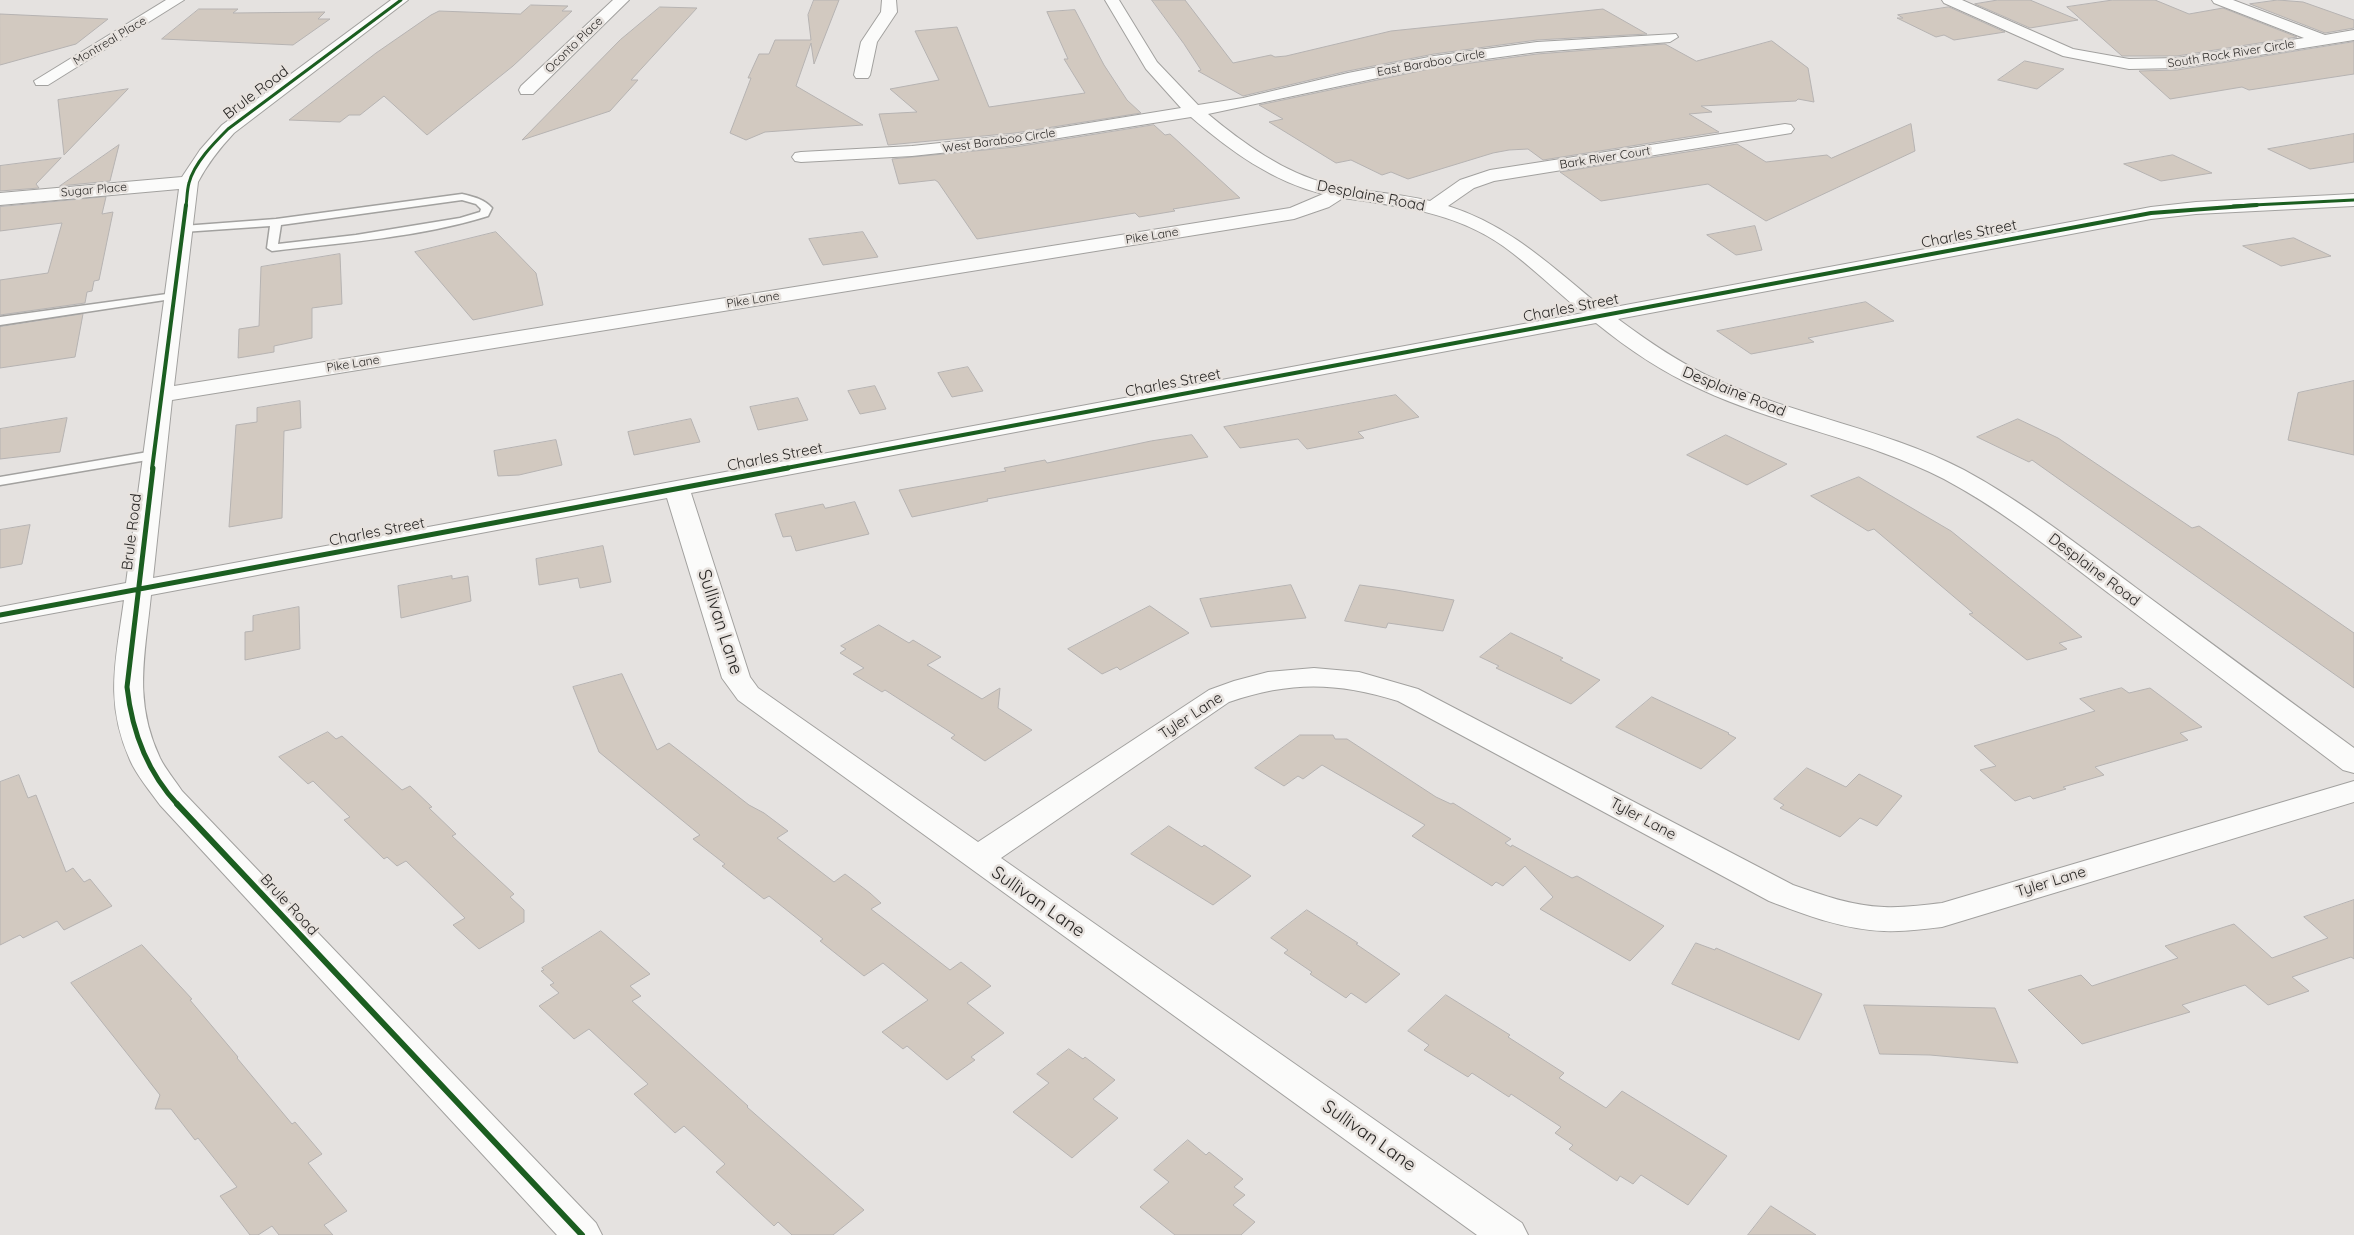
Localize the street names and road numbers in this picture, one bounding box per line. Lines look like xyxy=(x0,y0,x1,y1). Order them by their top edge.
street label: Montreal Place xyxy=(71,13,149,69)
street label: Oconto Place xyxy=(542,14,606,76)
street label: South Rock River Circle xyxy=(2167,37,2295,71)
street label: East Baraboo Circle xyxy=(1376,46,1486,80)
street label: Brule Road xyxy=(220,63,292,123)
street label: West Baraboo Circle xyxy=(942,126,1056,156)
street label: Bark River Court xyxy=(1559,144,1651,172)
street label: Desplaine Road xyxy=(1315,177,1427,215)
street label: Sugar Place xyxy=(60,180,128,200)
street label: Charles Street xyxy=(1920,216,2018,252)
street label: Pike Lane xyxy=(1125,225,1179,247)
street label: Pike Lane xyxy=(726,289,780,311)
street label: Charles Street xyxy=(1522,290,1620,326)
street label: Pike Lane xyxy=(326,353,380,375)
street label: Desplaine Road xyxy=(1680,363,1788,421)
street label: Charles Street xyxy=(1124,365,1222,401)
street label: Charles Street xyxy=(726,439,824,475)
street label: Brule Road xyxy=(118,493,146,571)
street label: Charles Street xyxy=(328,514,426,550)
street label: Desplaine Road xyxy=(2045,530,2143,610)
street label: Sullivan Lane xyxy=(693,567,747,677)
street label: Tyler Lane xyxy=(1156,689,1226,743)
street label: Tyler Lane xyxy=(1607,794,1679,844)
street label: Sullivan Lane xyxy=(987,862,1089,942)
street label: Tyler Lane xyxy=(2014,863,2088,901)
street label: Brule Road xyxy=(256,871,322,939)
street label: Sullivan Lane xyxy=(1318,1096,1420,1176)

